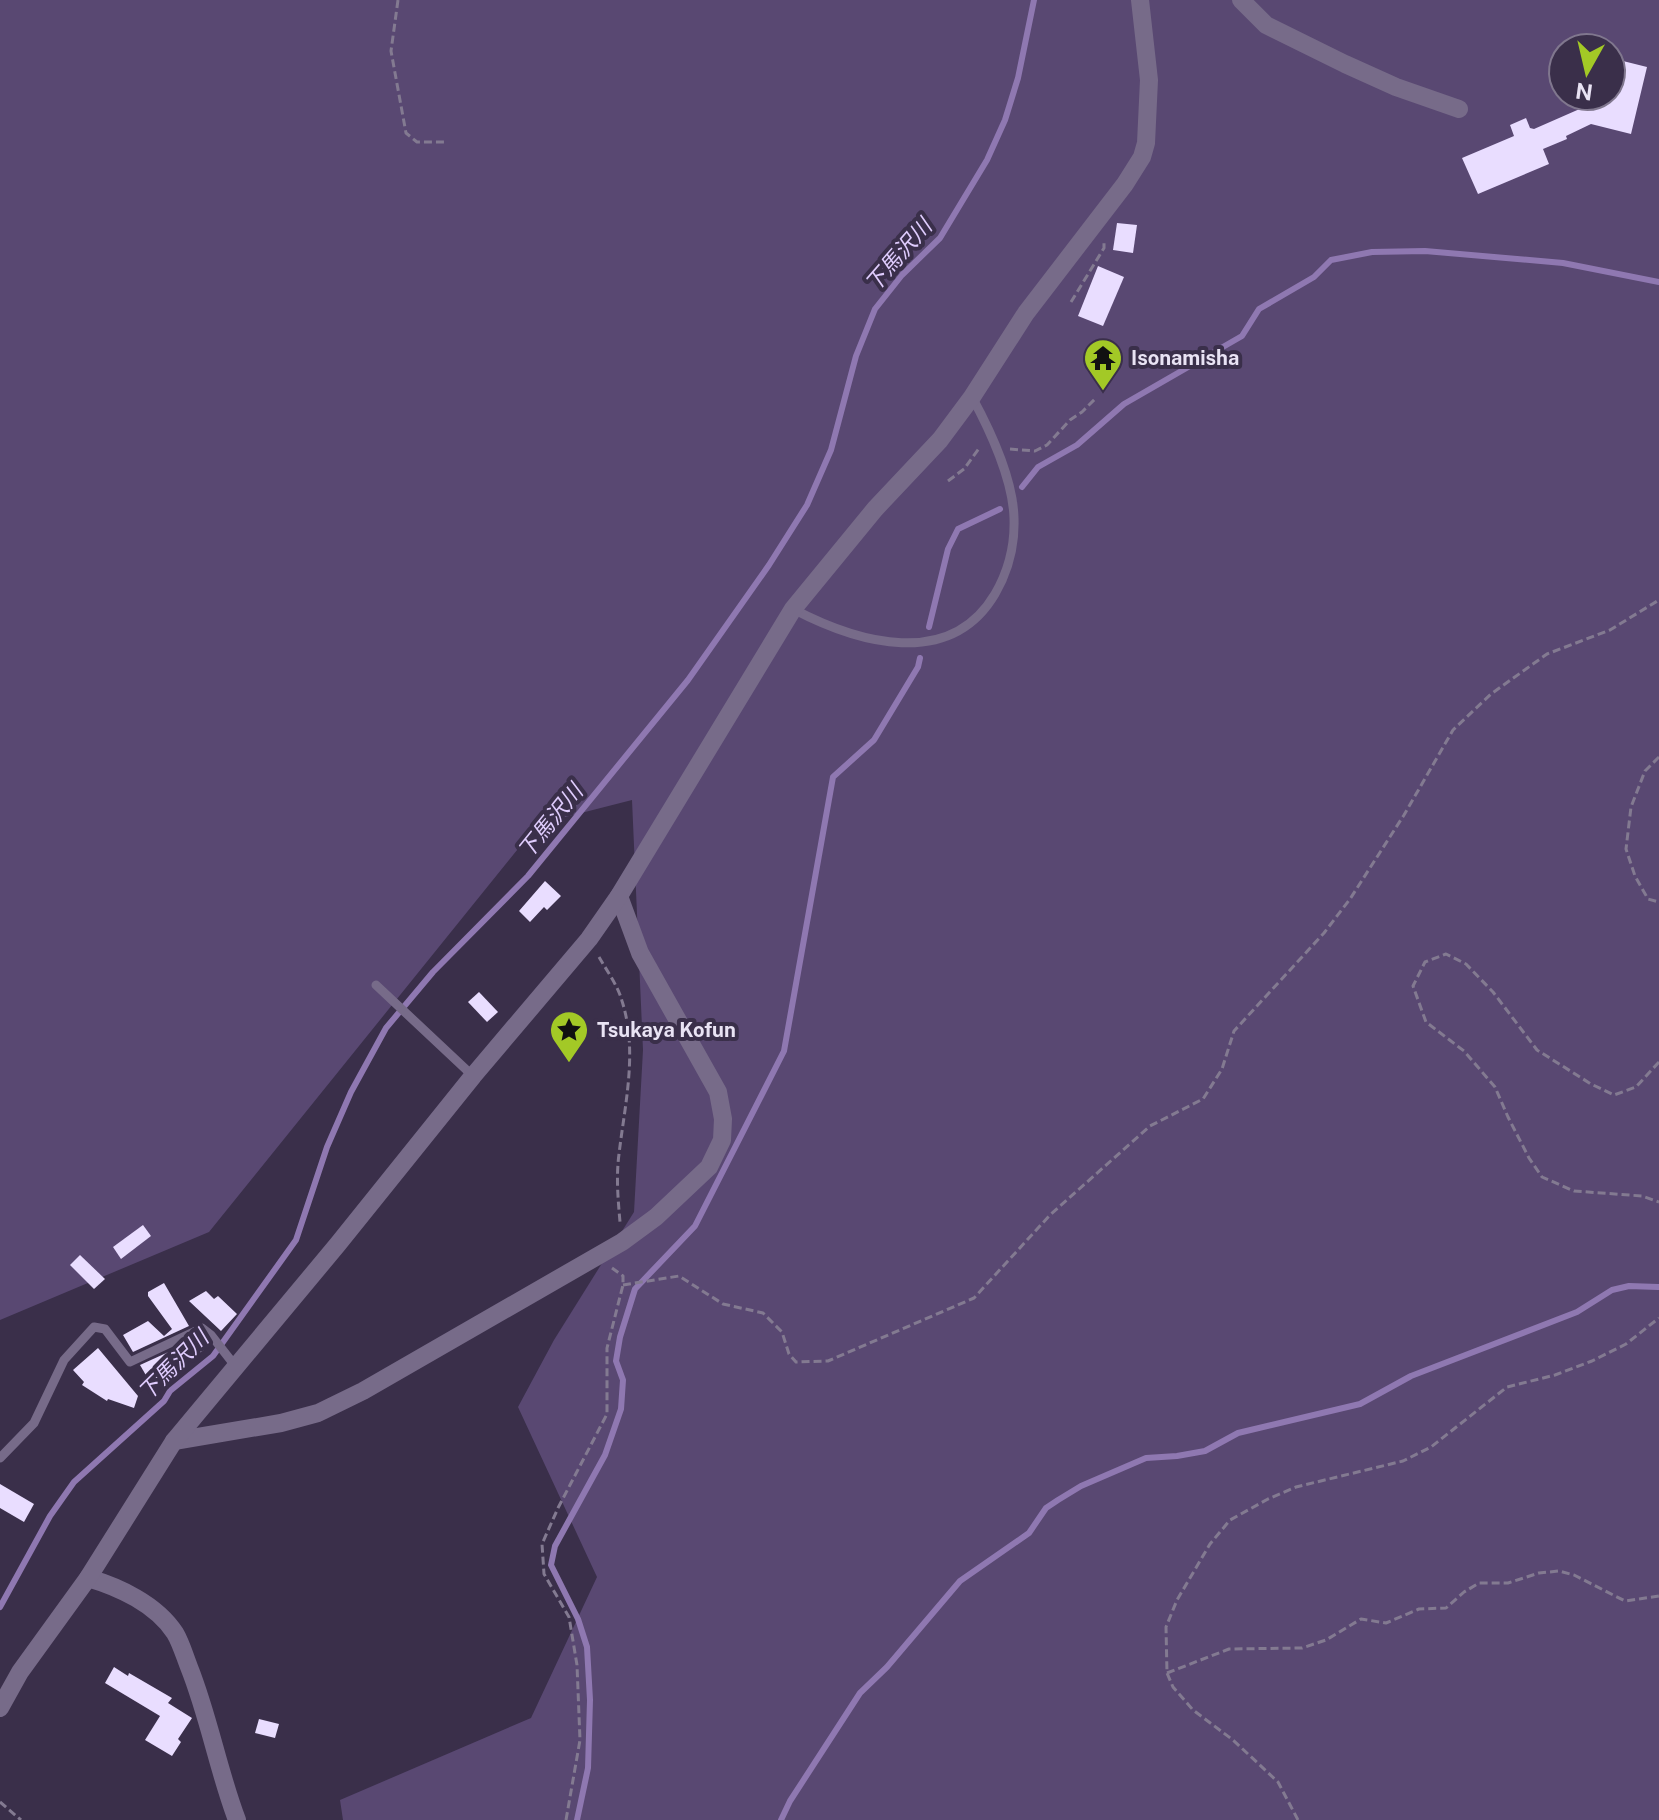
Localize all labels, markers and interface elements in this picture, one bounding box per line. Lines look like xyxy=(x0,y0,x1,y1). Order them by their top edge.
north arrow xyxy=(1547,32,1627,112)
text: N xyxy=(1574,78,1595,106)
water label: 下馬沢川 xyxy=(859,212,938,297)
temple icon: Isonamisha xyxy=(1082,337,1124,392)
place label: Isonamisha xyxy=(1131,346,1239,370)
water label: 下馬沢川 xyxy=(512,777,589,863)
place icon: Tsukaya Kofun xyxy=(548,1009,590,1064)
place label: Tsukaya Kofun xyxy=(597,1018,736,1042)
water label: 下馬沢川 xyxy=(133,1323,215,1405)

